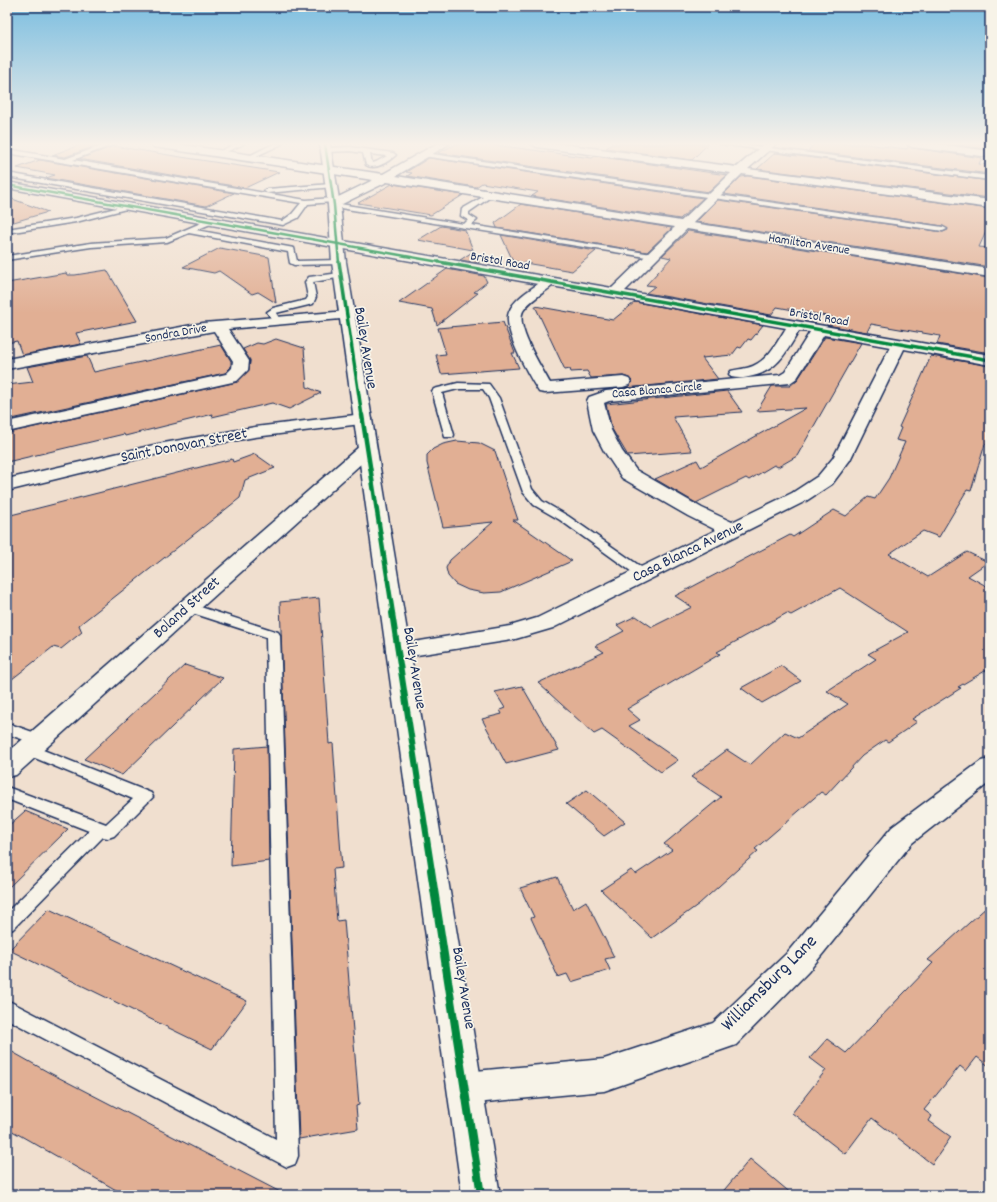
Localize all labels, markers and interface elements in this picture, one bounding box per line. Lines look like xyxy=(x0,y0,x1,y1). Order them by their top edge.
street label: Hamilton Avenue xyxy=(767,229,851,261)
street label: Bristol Road xyxy=(469,247,531,277)
street label: Bristol Road xyxy=(788,303,850,333)
street label: Bailey Avenue xyxy=(347,305,383,391)
street label: Sondra Drive xyxy=(144,319,209,349)
street label: Casa Blanca Circle xyxy=(611,378,703,404)
street label: Saint Donovan Street xyxy=(119,422,249,470)
street label: Casa Blanca Avenue xyxy=(629,515,747,589)
street label: Boland Street xyxy=(148,571,226,644)
street label: Bailey Avenue xyxy=(396,625,432,711)
street label: Williamsburg Lane xyxy=(716,930,824,1038)
street label: Bailey Avenue xyxy=(445,945,481,1031)

